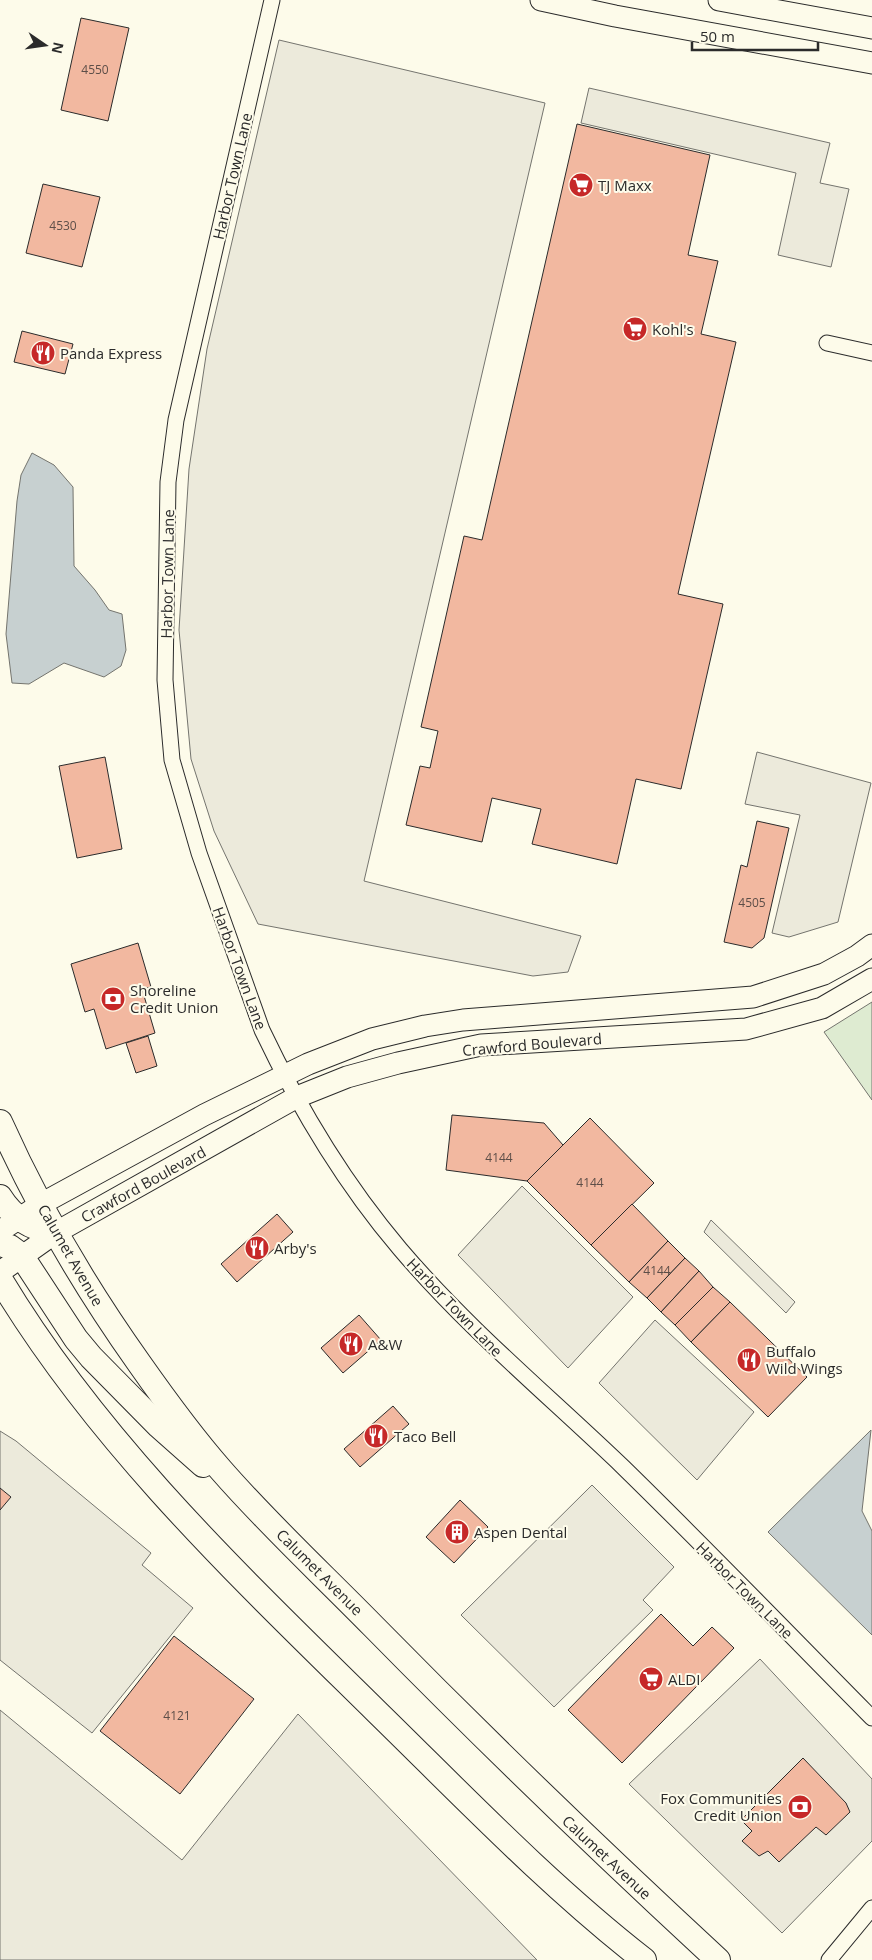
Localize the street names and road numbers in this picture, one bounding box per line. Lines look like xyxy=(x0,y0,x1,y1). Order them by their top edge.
street label: Harbor Town Lane xyxy=(208,111,256,241)
street label: Harbor Town Lane xyxy=(156,509,178,639)
street label: Harbor Town Lane xyxy=(208,904,272,1032)
street label: Crawford Boulevard xyxy=(461,1028,603,1060)
street label: Crawford Boulevard xyxy=(77,1141,209,1227)
street label: Calumet Avenue xyxy=(34,1200,108,1310)
street label: Harbor Town Lane xyxy=(403,1253,507,1361)
street label: Calumet Avenue xyxy=(272,1524,368,1620)
street label: Harbor Town Lane xyxy=(692,1537,798,1643)
street label: Calumet Avenue xyxy=(558,1811,656,1903)

